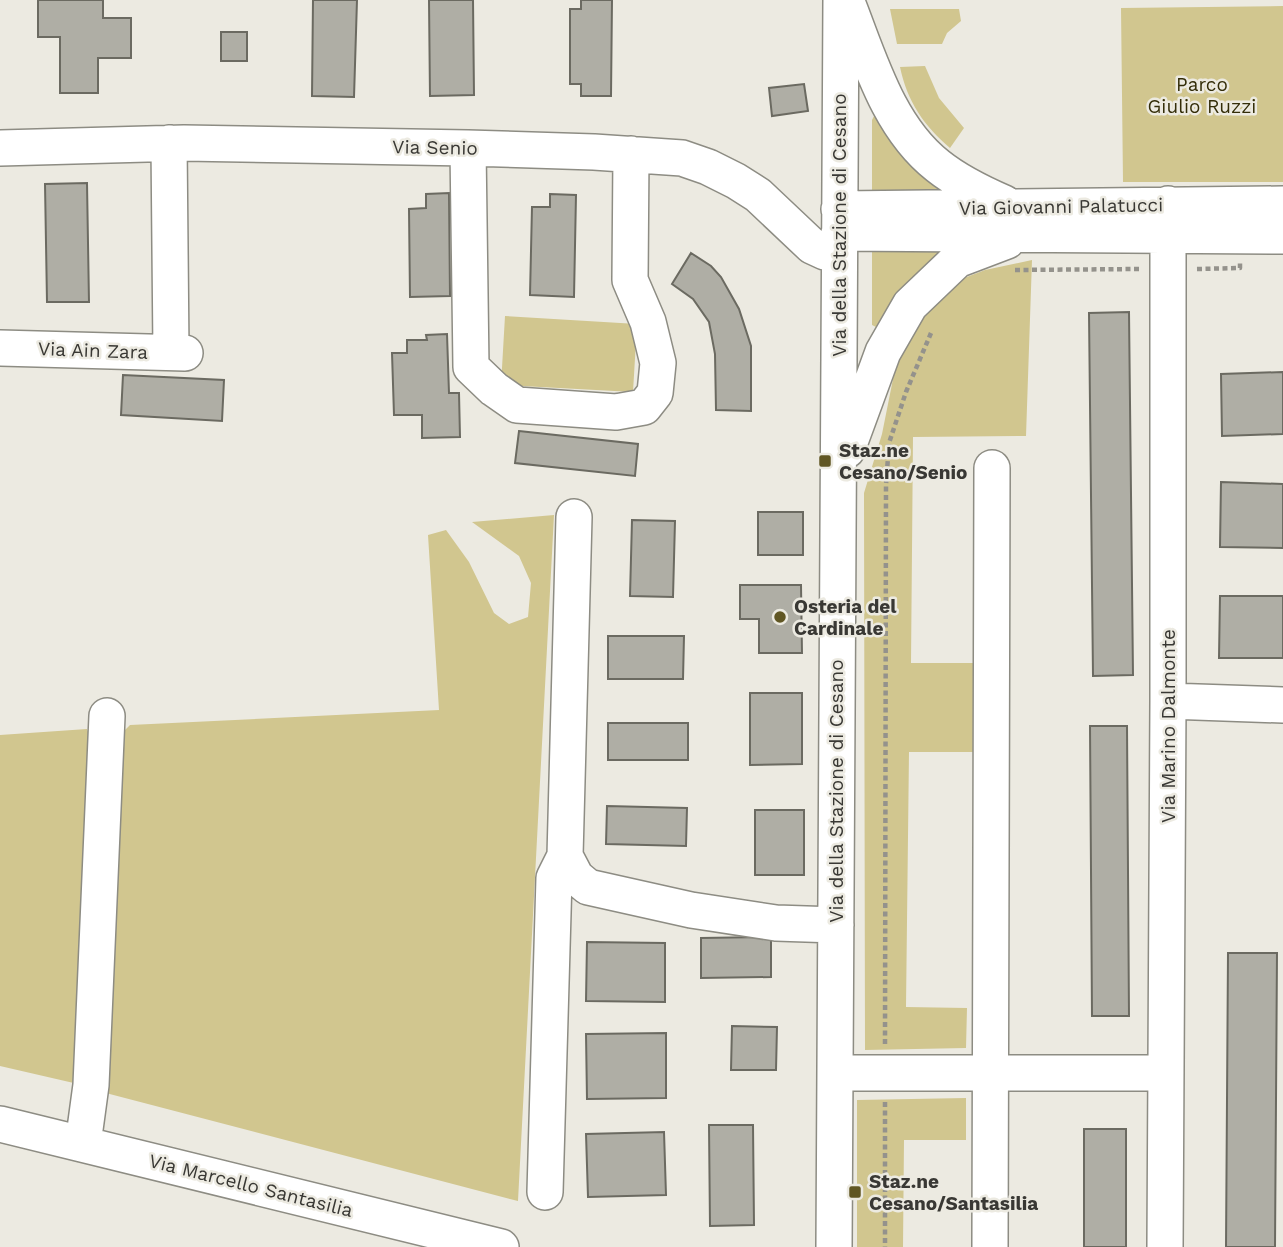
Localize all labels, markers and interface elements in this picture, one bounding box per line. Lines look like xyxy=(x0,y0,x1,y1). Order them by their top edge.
park label: Parco Giulio Ruzzi xyxy=(1148,73,1256,118)
street label: Via della Stazione di Cesano xyxy=(828,93,851,357)
street label: Via Senio xyxy=(392,135,478,160)
street label: Via Giovanni Palatucci xyxy=(959,193,1163,220)
street label: Via Ain Zara xyxy=(38,337,149,364)
place label: Staz.ne Cesano/Senio xyxy=(839,439,967,484)
marker: Staz.ne Cesano/Senio xyxy=(817,453,833,469)
place label: Osteria del Cardinale xyxy=(794,595,897,640)
marker: Osteria del Cardinale xyxy=(772,609,788,625)
street label: Via Marino Dalmonte xyxy=(1157,629,1180,823)
street label: Via della Stazione di Cesano xyxy=(825,659,848,923)
street label: Via Marcello Santasilia xyxy=(147,1149,355,1222)
place label: Staz.ne Cesano/Santasilia xyxy=(869,1170,1038,1215)
marker: Staz.ne Cesano/Santasilia xyxy=(847,1184,863,1200)

